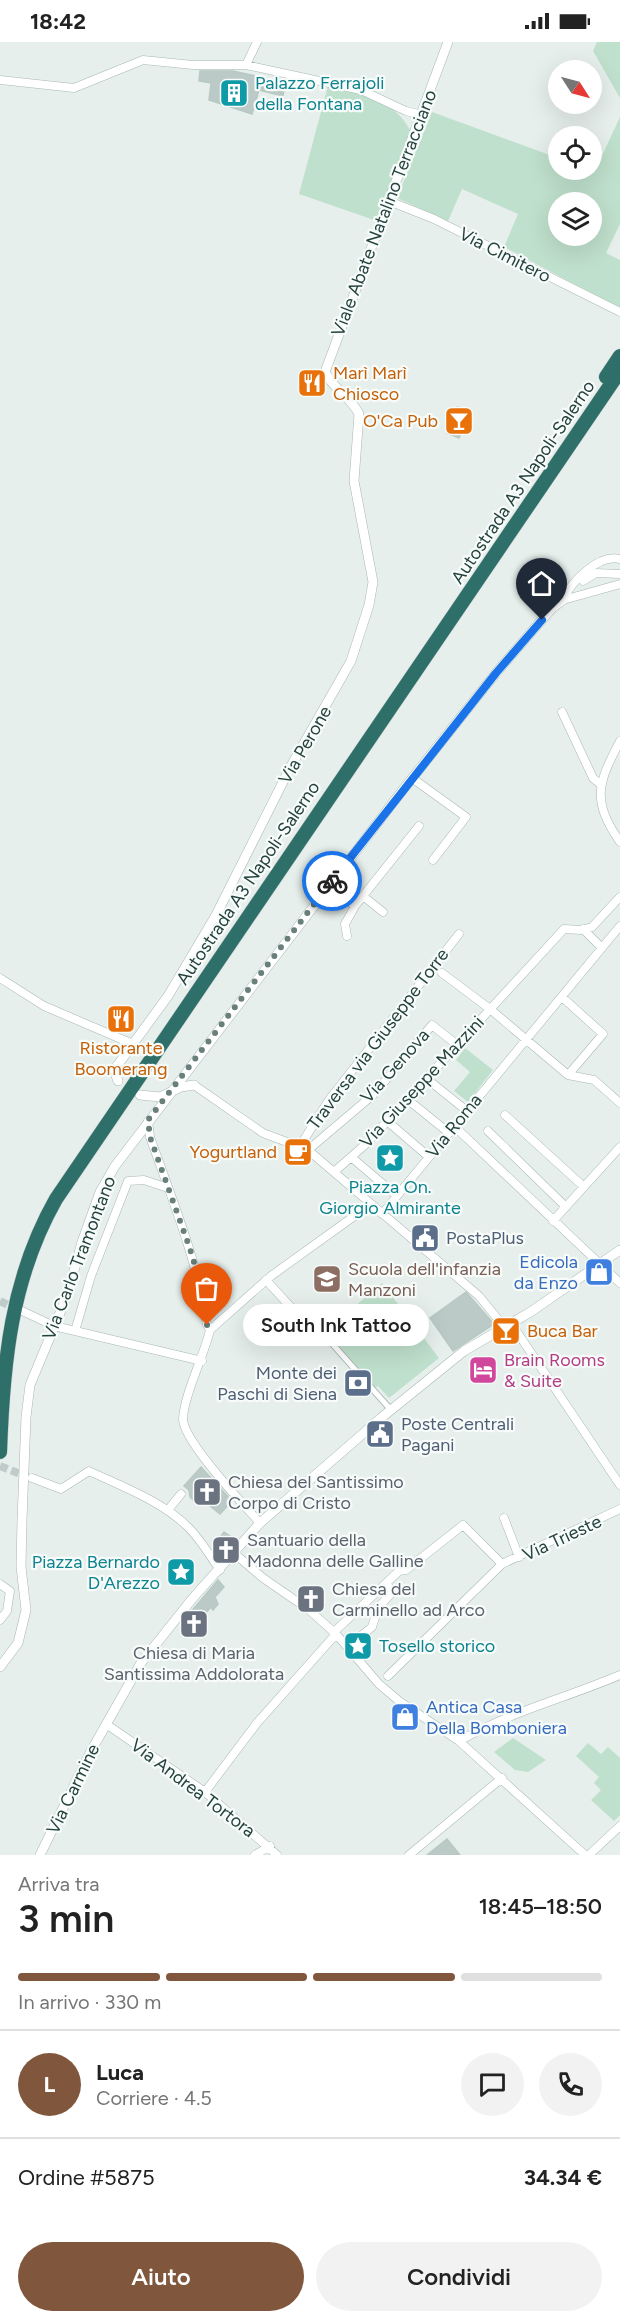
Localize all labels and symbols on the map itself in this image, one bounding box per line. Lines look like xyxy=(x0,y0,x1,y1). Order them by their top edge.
north arrow xyxy=(548,60,602,114)
place label: Palazzo Ferrajoli della Fontana xyxy=(255,72,384,115)
building icon: Palazzo Ferrajoli della Fontana xyxy=(218,77,250,109)
street label: Viale Abate Natalino Terracciano xyxy=(327,87,441,339)
street label: Via Cimitero xyxy=(455,222,555,288)
place label: Marì Marì Chiosco xyxy=(333,362,407,405)
restaurant icon: Marì Marì Chiosco xyxy=(296,367,328,399)
street label: Autostrada A3 Napoli-Salerno xyxy=(447,376,599,588)
bar icon: O'Ca Pub xyxy=(443,405,475,437)
place label: O'Ca Pub xyxy=(363,410,438,432)
pin xyxy=(516,558,567,620)
street label: Via Perone xyxy=(274,702,336,788)
street label: Autostrada A3 Napoli-Salerno xyxy=(172,777,324,989)
courier xyxy=(302,851,362,911)
street label: Traversa via Giuseppe Torre xyxy=(303,944,454,1134)
restaurant icon: Ristorante Boomerang xyxy=(105,1003,137,1035)
street label: Via Giuseppe Mazzini xyxy=(355,1011,489,1153)
street label: Via Genova xyxy=(356,1024,434,1108)
place label: Ristorante Boomerang xyxy=(75,1037,167,1080)
street label: Via Roma xyxy=(421,1089,487,1163)
cafe icon: Yogurtland xyxy=(282,1136,314,1168)
place label: Yogurtland xyxy=(190,1141,277,1163)
place icon: Piazza On. Giorgio Almirante xyxy=(374,1142,406,1174)
street label: Via Carlo Tramontano xyxy=(38,1173,120,1343)
place label: Piazza On. Giorgio Almirante xyxy=(319,1176,461,1219)
public building icon: PostaPlus xyxy=(409,1222,441,1254)
place label: PostaPlus xyxy=(446,1227,524,1249)
place label: Edicola da Enzo xyxy=(514,1251,578,1294)
shop icon: Edicola da Enzo xyxy=(583,1256,615,1288)
place label: Scuola dell'infanzia Manzoni xyxy=(348,1258,501,1301)
pin xyxy=(181,1263,232,1325)
school or university icon: Scuola dell'infanzia Manzoni xyxy=(311,1263,343,1295)
callout: South Ink Tattoo xyxy=(243,1304,429,1346)
bar icon: Buca Bar xyxy=(490,1315,522,1347)
place label: Buca Bar xyxy=(527,1320,598,1342)
place label: Brain Rooms & Suite xyxy=(504,1349,605,1392)
hotel icon: Brain Rooms & Suite xyxy=(467,1354,499,1386)
place label: Monte dei Paschi di Siena xyxy=(217,1362,337,1405)
bank icon: Monte dei Paschi di Siena xyxy=(342,1367,374,1399)
place label: Poste Centrali Pagani xyxy=(401,1413,514,1456)
public building icon: Poste Centrali Pagani xyxy=(364,1418,396,1450)
place label: Chiesa del Santissimo Corpo di Cristo xyxy=(228,1471,404,1514)
church icon: Chiesa del Santissimo Corpo di Cristo xyxy=(191,1476,223,1508)
street label: Via Trieste xyxy=(519,1510,605,1566)
place label: Santuario della Madonna delle Galline xyxy=(247,1529,424,1572)
church icon: Santuario della Madonna delle Galline xyxy=(210,1534,242,1566)
place label: Piazza Bernardo D'Arezzo xyxy=(32,1551,160,1594)
place icon: Piazza Bernardo D'Arezzo xyxy=(165,1556,197,1588)
place label: Chiesa del Carminello ad Arco xyxy=(332,1578,485,1621)
church icon: Chiesa del Carminello ad Arco xyxy=(295,1583,327,1615)
church icon: Chiesa di Maria Santissima Addolorata xyxy=(178,1608,210,1640)
place icon: Tosello storico xyxy=(342,1630,374,1662)
place label: Tosello storico xyxy=(379,1635,495,1657)
place label: Chiesa di Maria Santissima Addolorata xyxy=(104,1642,284,1685)
place label: Antica Casa Della Bomboniera xyxy=(426,1696,567,1739)
shop icon: Antica Casa Della Bomboniera xyxy=(389,1701,421,1733)
street label: Via Andrea Tortora xyxy=(126,1734,260,1842)
street label: Via Carmine xyxy=(42,1740,104,1838)

